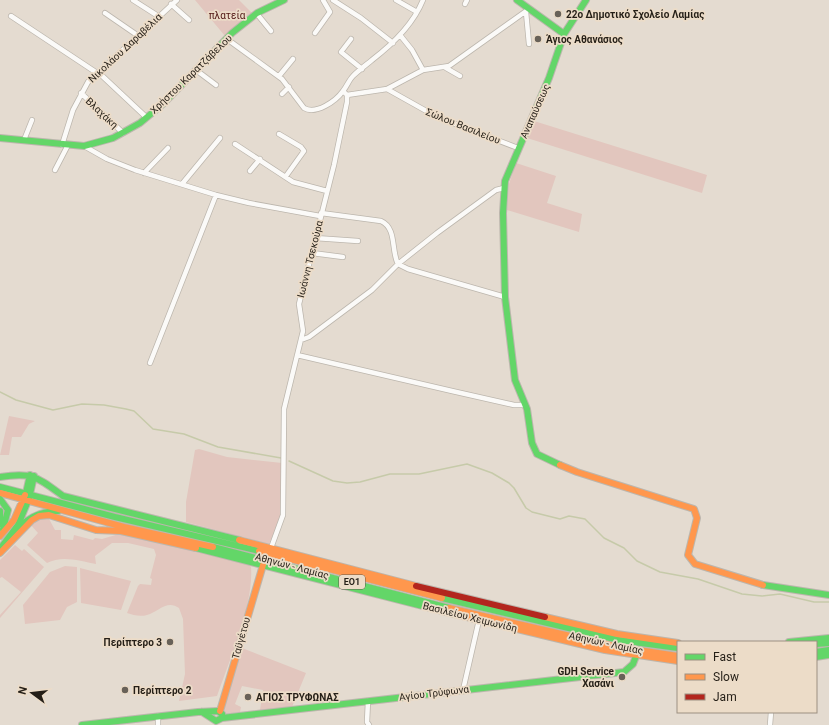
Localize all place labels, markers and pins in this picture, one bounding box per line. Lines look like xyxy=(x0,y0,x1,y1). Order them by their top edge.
marker: 22ο Δημοτικό Σχολείο Λαμίας xyxy=(553,9,563,19)
place label: 22ο Δημοτικό Σχολείο Λαμίας xyxy=(566,9,704,21)
marker: Άγιος Αθανάσιος xyxy=(533,34,543,44)
place label: Άγιος Αθανάσιος xyxy=(546,34,623,45)
place label: Περίπτερο 3 xyxy=(104,637,162,648)
marker: Περίπτερο 3 xyxy=(165,637,175,647)
place label: GDH Service Χασάνι xyxy=(558,666,615,689)
marker: GDH Service Χασάνι xyxy=(617,672,627,682)
marker: Περίπτερο 2 xyxy=(120,685,130,695)
place label: Περίπτερο 2 xyxy=(133,685,192,696)
marker: ΑΓΙΟΣ ΤΡΥΦΩΝΑΣ xyxy=(243,692,253,702)
place label: ΑΓΙΟΣ ΤΡΥΦΩΝΑΣ xyxy=(256,692,339,703)

